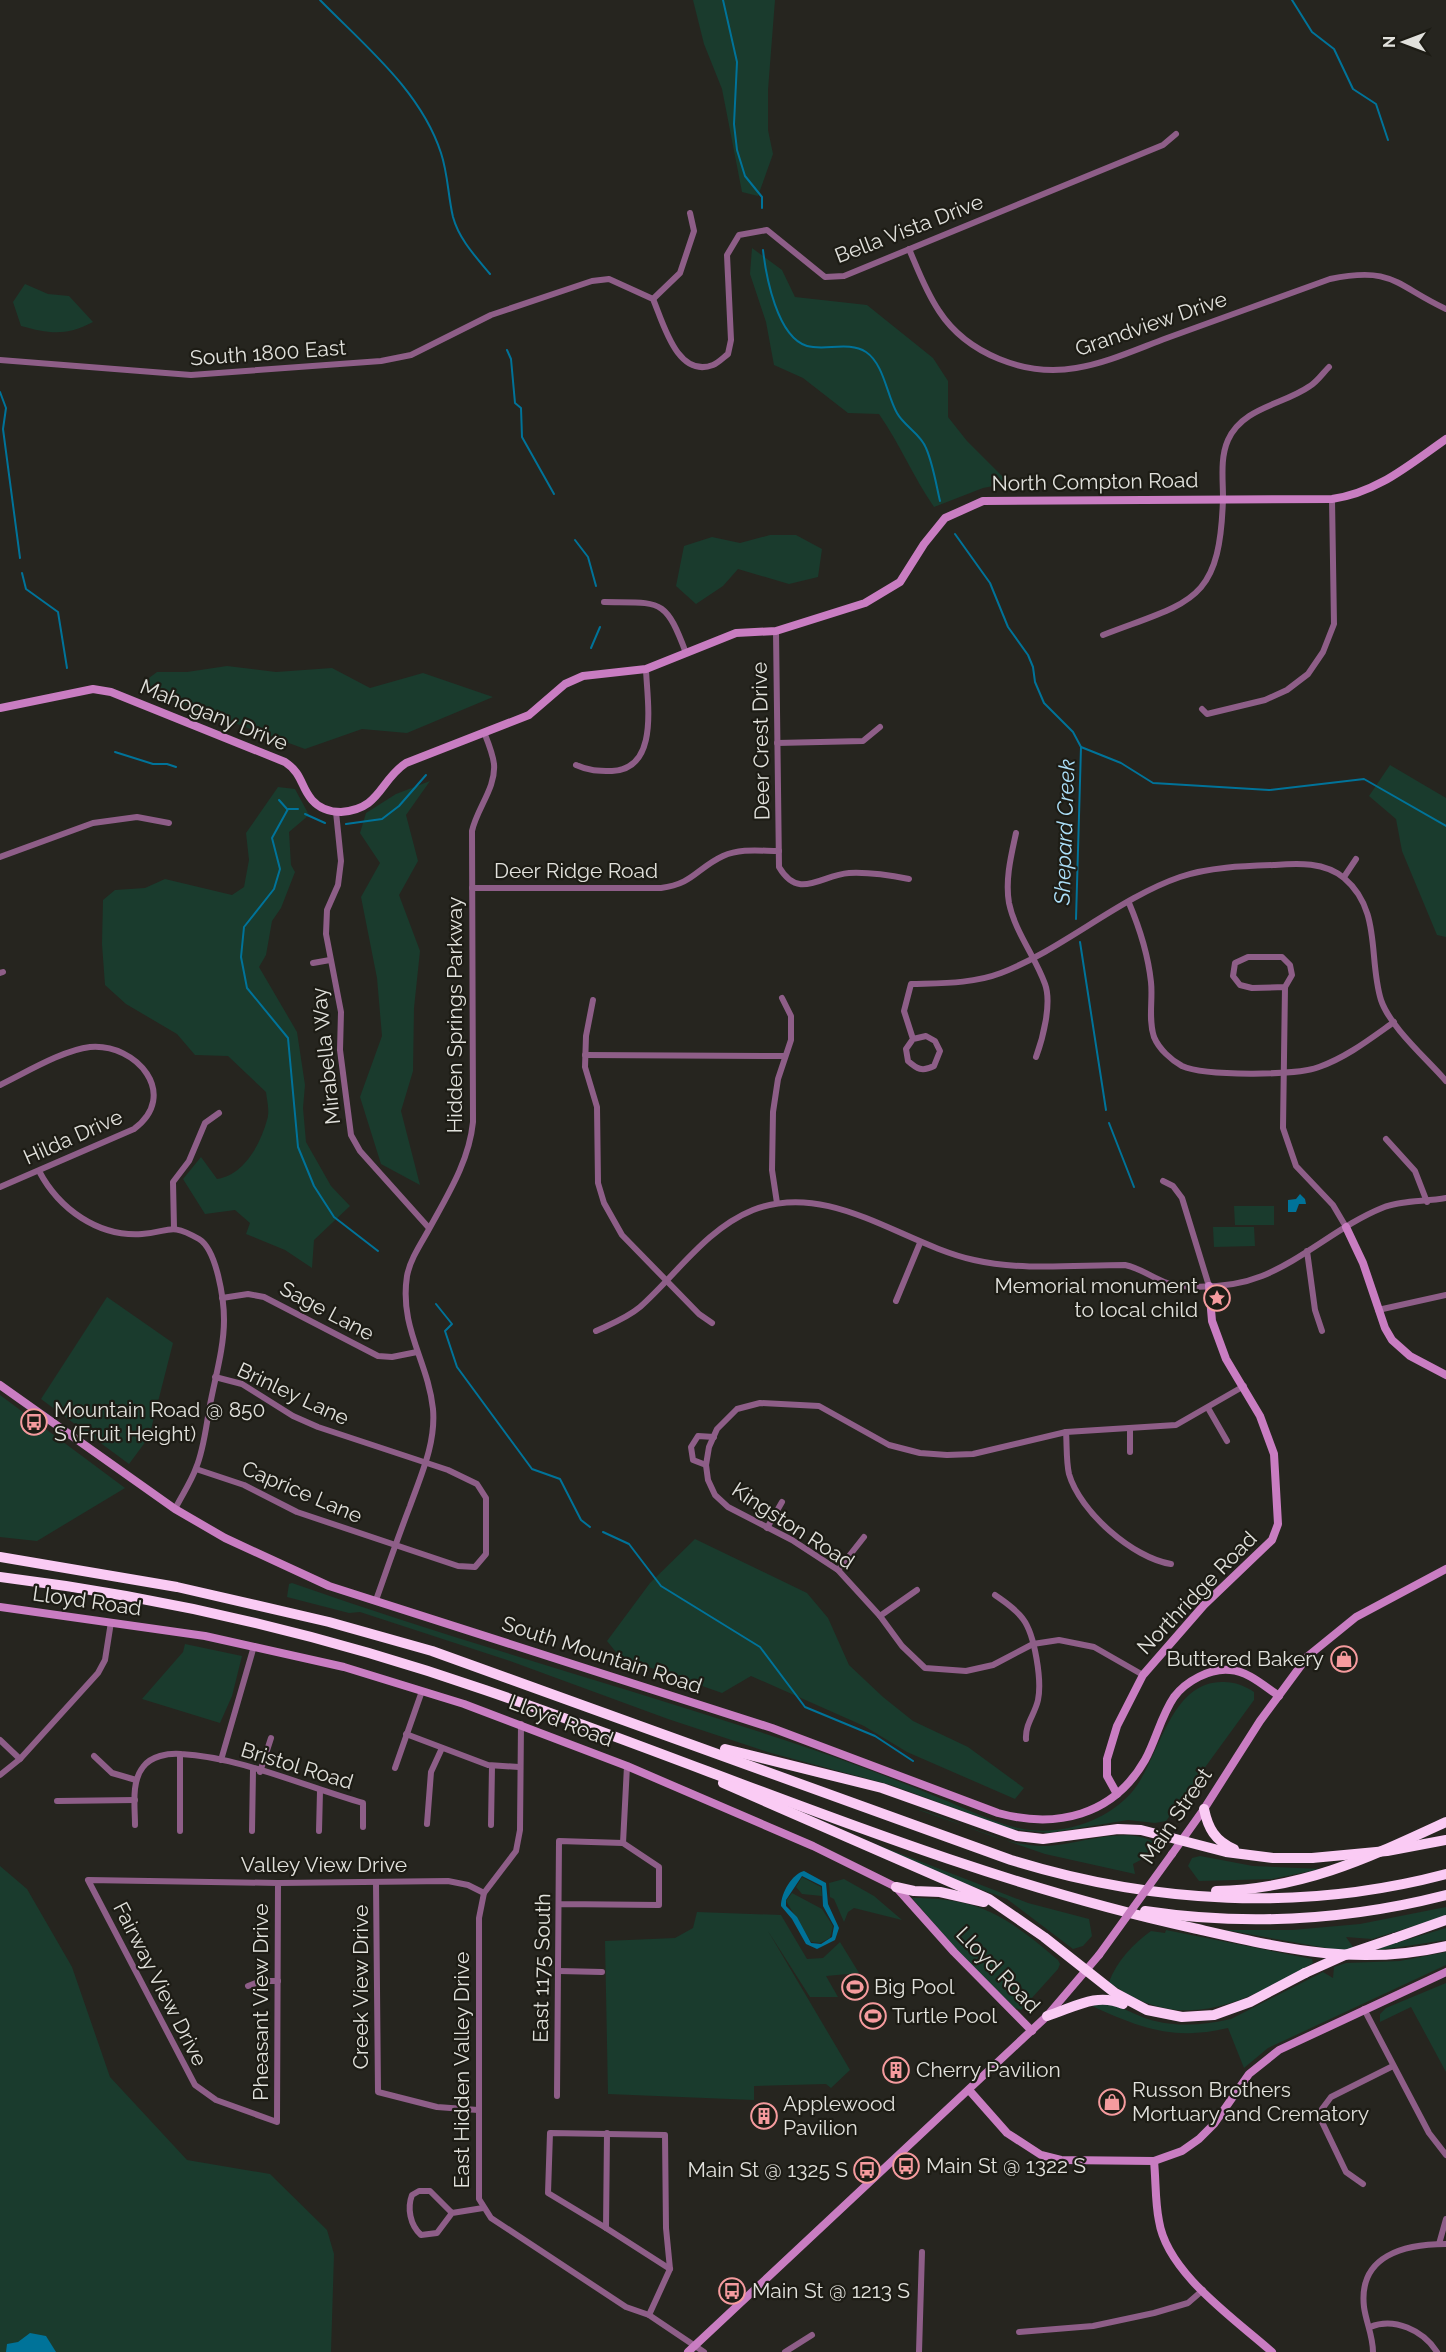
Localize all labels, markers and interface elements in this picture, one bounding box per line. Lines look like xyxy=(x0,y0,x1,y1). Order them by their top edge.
north arrow xyxy=(1374,12,1434,72)
text: N xyxy=(1380,36,1399,48)
street label: Bella Vista Drive xyxy=(831,189,986,268)
street label: Grandview Drive xyxy=(1072,286,1230,361)
street label: South 1800 East xyxy=(189,335,347,370)
street label: North Compton Road xyxy=(991,467,1199,496)
street label: Deer Crest Drive xyxy=(747,662,774,820)
street label: Mahogany Drive xyxy=(137,673,292,756)
water label: Shepard Creek xyxy=(1048,758,1080,906)
street label: Deer Ridge Road xyxy=(494,858,658,883)
street label: Hidden Springs Parkway xyxy=(442,897,467,1133)
street label: Mirabella Way xyxy=(306,986,345,1126)
street label: Hilda Drive xyxy=(19,1104,126,1169)
place label: Memorial monument to local child xyxy=(995,1273,1198,1322)
street label: Sage Lane xyxy=(276,1275,379,1346)
place icon: Memorial monument to local child xyxy=(1202,1283,1232,1313)
street label: Brinley Lane xyxy=(233,1357,353,1430)
place label: Mountain Road @ 850 S (Fruit Height) xyxy=(54,1397,265,1446)
bus stop icon: Mountain Road @ 850 S (Fruit Height) xyxy=(19,1407,49,1437)
street label: Caprice Lane xyxy=(238,1455,366,1528)
street label: Kingston Road xyxy=(727,1477,859,1574)
street label: Northridge Road xyxy=(1132,1526,1262,1659)
street label: Lloyd Road xyxy=(31,1580,143,1621)
street label: South Mountain Road xyxy=(499,1610,705,1699)
shop icon: Buttered Bakery xyxy=(1329,1644,1359,1674)
place label: Buttered Bakery xyxy=(1166,1646,1324,1671)
street label: Lloyd Road xyxy=(505,1689,617,1752)
street label: Bristol Road xyxy=(238,1737,356,1794)
street label: Main Street xyxy=(1134,1763,1217,1868)
street label: Valley View Drive xyxy=(241,1852,407,1877)
street label: East 1175 South xyxy=(528,1893,555,2043)
street label: Fairway View Drive xyxy=(108,1898,213,2070)
street label: Pheasant View Drive xyxy=(248,1903,273,2101)
street label: Creek View Drive xyxy=(348,1905,373,2069)
street label: Lloyd Road xyxy=(951,1921,1046,2018)
street label: East Hidden Valley Drive xyxy=(449,1952,474,2188)
sports icon: Big Pool xyxy=(840,1972,870,2002)
place label: Big Pool xyxy=(874,1974,955,1999)
sports icon: Turtle Pool xyxy=(858,2001,888,2031)
place label: Turtle Pool xyxy=(892,2003,997,2028)
building icon: Cherry Pavilion xyxy=(881,2055,911,2085)
place label: Cherry Pavilion xyxy=(916,2057,1061,2082)
place label: Russon Brothers Mortuary and Crematory xyxy=(1132,2077,1369,2126)
shop icon: Russon Brothers Mortuary and Crematory xyxy=(1097,2087,1127,2117)
place label: Applewood Pavilion xyxy=(783,2091,896,2140)
building icon: Applewood Pavilion xyxy=(749,2101,779,2131)
bus stop icon: Main St @ 1322 S xyxy=(891,2151,921,2181)
place label: Main St @ 1322 S xyxy=(926,2153,1086,2178)
bus stop icon: Main St @ 1325 S xyxy=(852,2155,882,2185)
place label: Main St @ 1325 S xyxy=(687,2157,848,2182)
bus stop icon: Main St @ 1213 S xyxy=(717,2276,747,2306)
place label: Main St @ 1213 S xyxy=(752,2278,910,2303)

